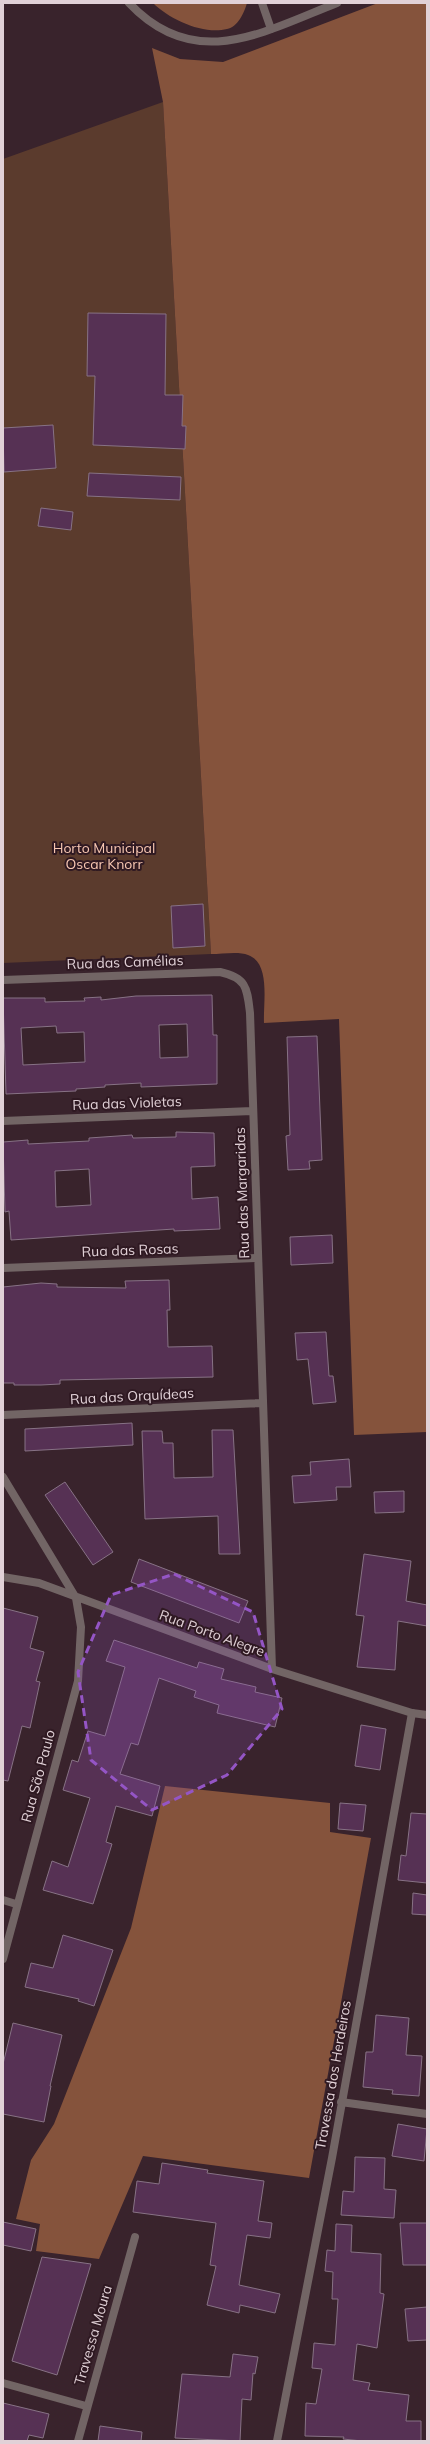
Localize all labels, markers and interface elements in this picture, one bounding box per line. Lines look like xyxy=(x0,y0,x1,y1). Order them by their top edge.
park label: Horto Municipal Oscar Knorr xyxy=(53,839,155,873)
street label: Rua das Camélias xyxy=(66,951,184,973)
street label: Rua das Violetas xyxy=(72,1092,182,1114)
street label: Rua das Margaridas xyxy=(231,1127,253,1259)
street label: Rua das Rosas xyxy=(81,1239,179,1261)
street label: Rua das Orquídeas xyxy=(70,1384,195,1408)
street label: Rua Porto Alegre xyxy=(157,1606,267,1660)
street label: Rua São Paulo xyxy=(17,1728,59,1824)
street label: Travessa dos Herdeiros xyxy=(311,1999,355,2151)
street label: Travessa Moura xyxy=(70,2283,116,2387)

